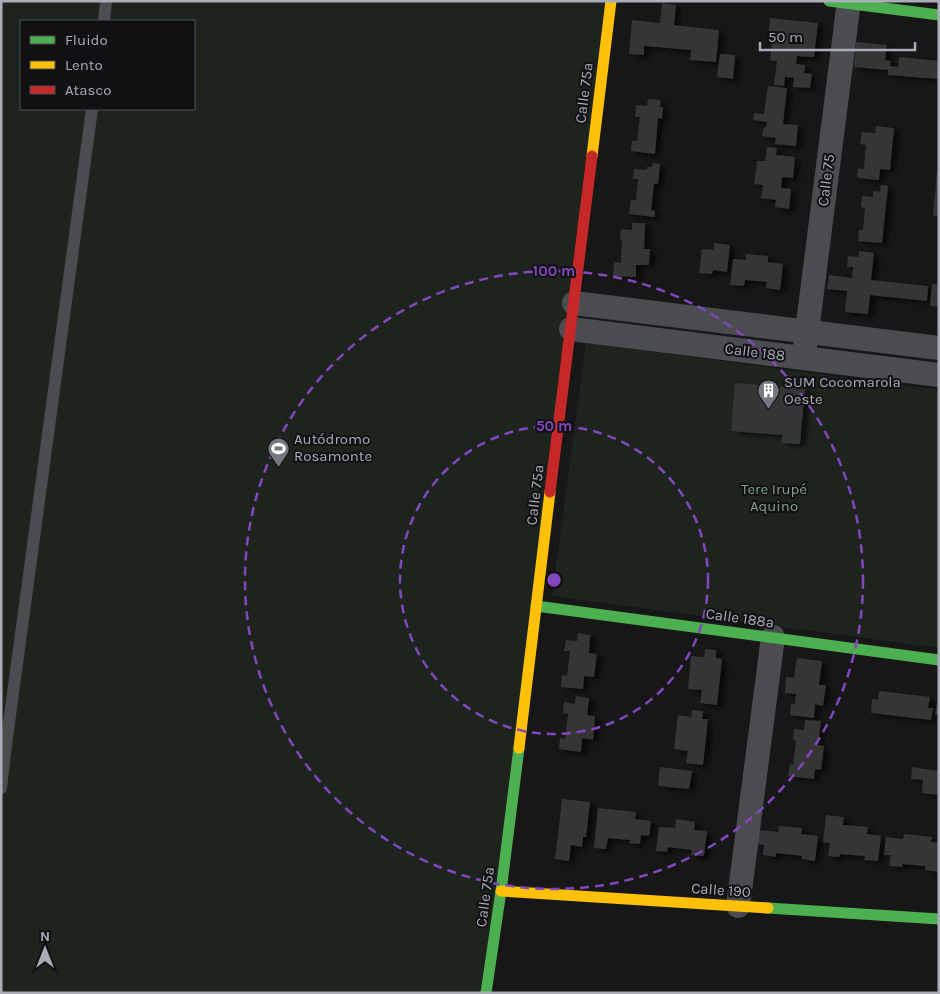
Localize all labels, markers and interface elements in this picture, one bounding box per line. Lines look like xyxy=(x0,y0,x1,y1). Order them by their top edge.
legend xyxy=(20,20,195,110)
scale bar xyxy=(760,20,915,52)
text: 50 m xyxy=(768,28,803,46)
text: Fluido xyxy=(65,31,108,49)
text: Lento xyxy=(65,56,103,74)
street label: Calle 75a xyxy=(571,62,597,124)
text: Atasco xyxy=(65,81,111,99)
street label: Calle 75 xyxy=(814,153,838,207)
text: 100 m xyxy=(533,262,575,280)
street label: Calle 188 xyxy=(724,339,786,365)
place label: SUM Cocomarola Oeste xyxy=(784,373,901,408)
building icon: SUM Cocomarola Oeste xyxy=(756,379,780,410)
text: 50 m xyxy=(536,417,572,435)
place label: Autódromo Rosamonte xyxy=(294,430,372,465)
sports icon: Autódromo Rosamonte xyxy=(266,436,290,467)
street label: Calle 75a xyxy=(522,464,548,526)
park label: Tere Irupé Aquino xyxy=(741,480,807,515)
centre of rings xyxy=(545,571,563,589)
street label: Calle 188a xyxy=(705,604,775,632)
street label: Calle 75a xyxy=(472,866,498,928)
street label: Calle 190 xyxy=(691,879,751,901)
north arrow xyxy=(20,924,70,974)
text: N xyxy=(40,928,50,945)

